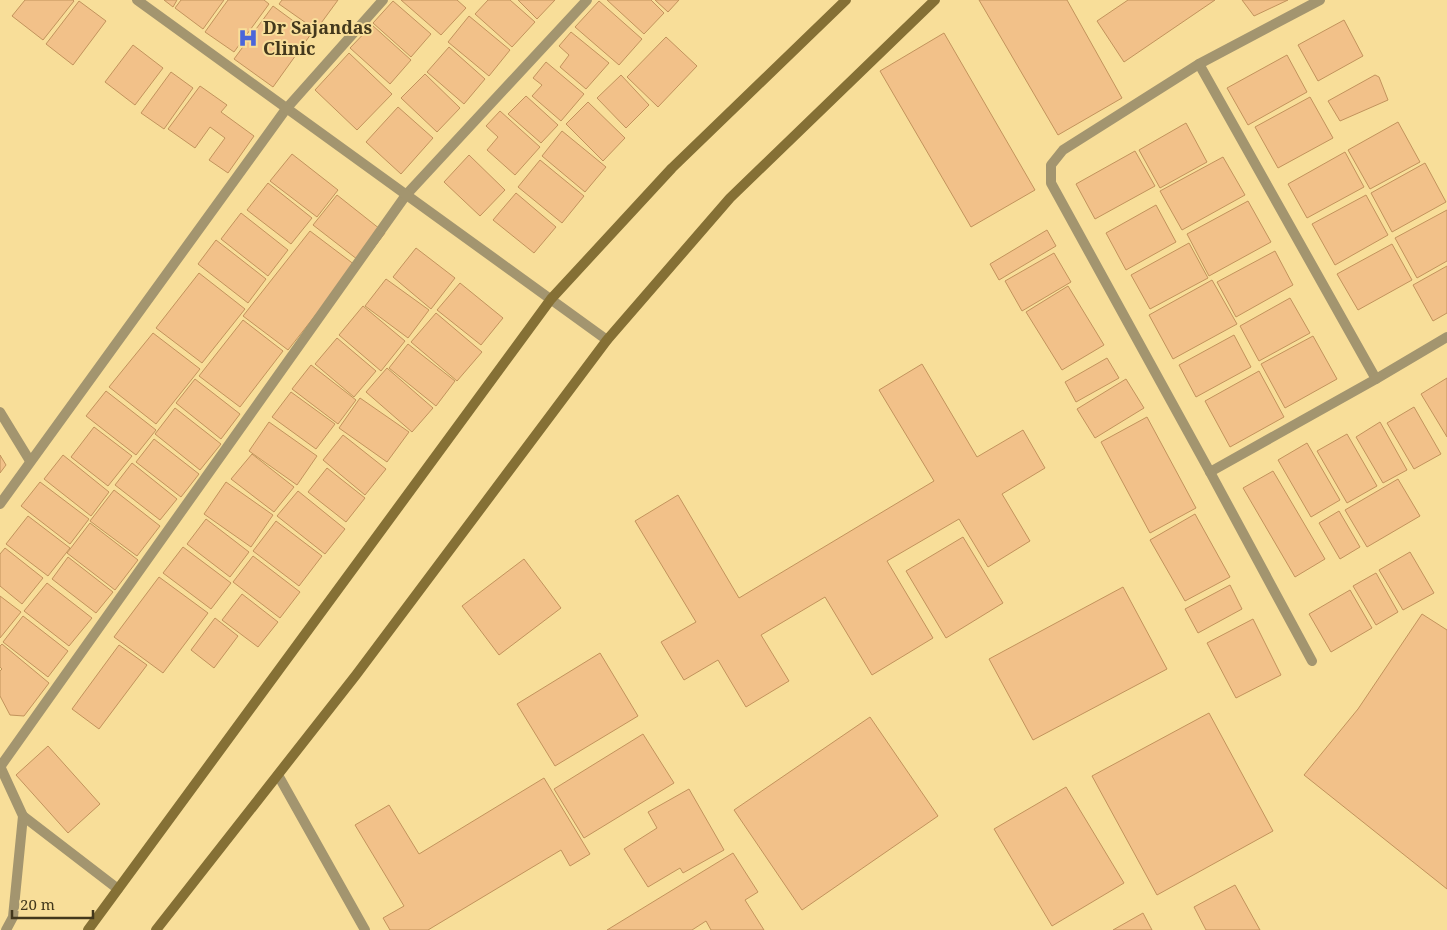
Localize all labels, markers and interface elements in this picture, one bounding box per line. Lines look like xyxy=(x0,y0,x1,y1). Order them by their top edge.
place label: Dr Sajandas Clinic xyxy=(263,15,373,60)
hospital icon: Dr Sajandas Clinic xyxy=(237,27,259,49)
scale bar xyxy=(12,888,94,920)
text: 20 m xyxy=(20,894,55,914)

